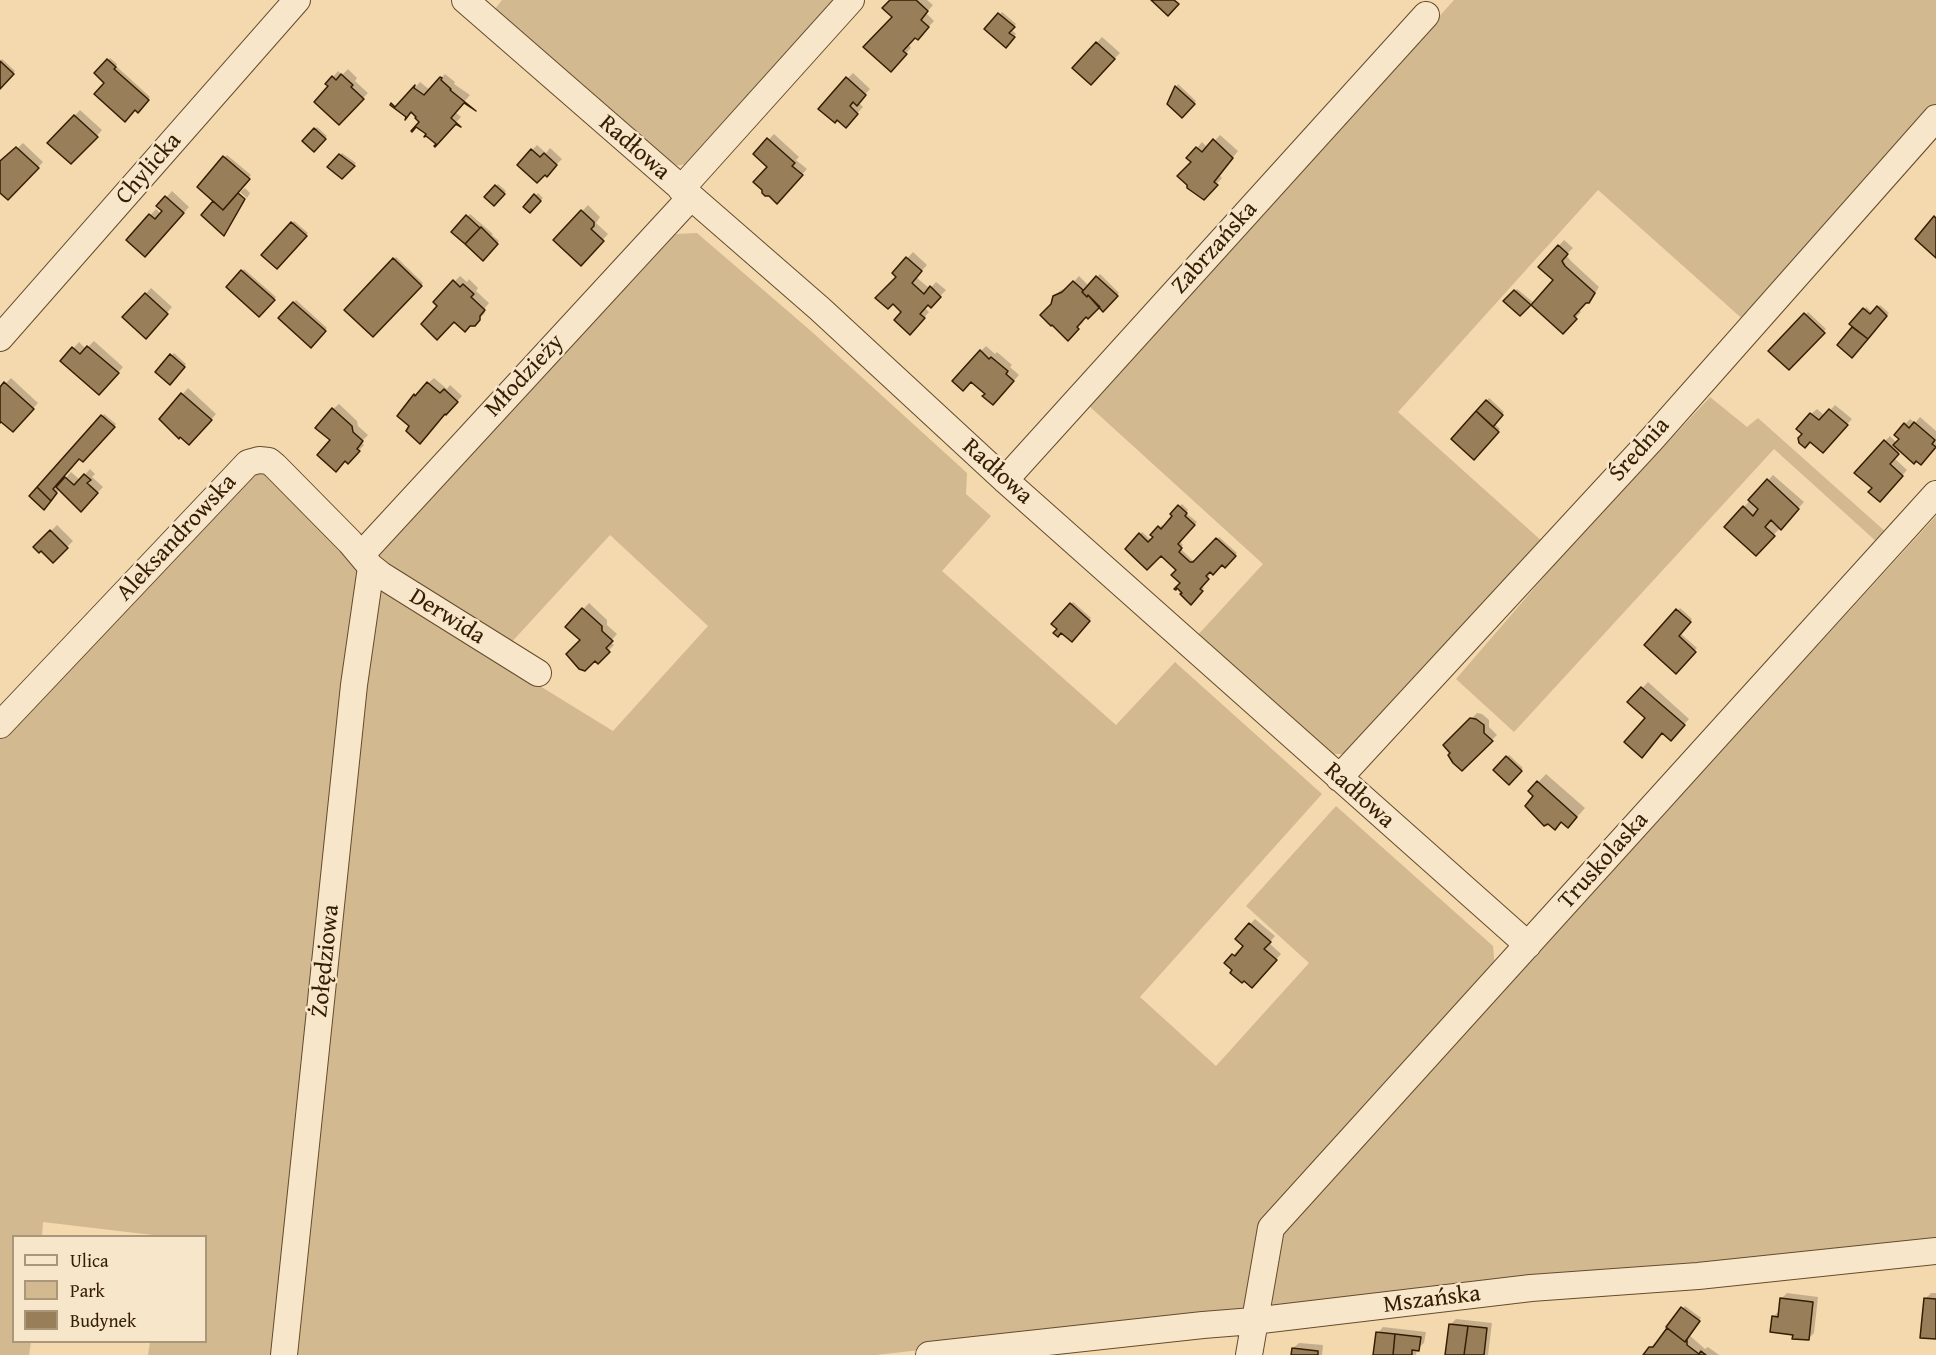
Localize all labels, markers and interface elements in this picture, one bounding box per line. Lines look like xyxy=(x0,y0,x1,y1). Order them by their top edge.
street label: Radłowa xyxy=(593,109,675,187)
street label: Chylicka xyxy=(110,127,188,211)
street label: Zabrzańska xyxy=(1166,196,1264,300)
street label: Młodzieży xyxy=(479,329,571,423)
street label: Średnia xyxy=(1604,412,1676,488)
street label: Radłowa xyxy=(956,433,1038,511)
street label: Aleksandrowska xyxy=(111,468,243,608)
street label: Derwida xyxy=(404,583,490,651)
street label: Radłowa xyxy=(1318,757,1400,835)
street label: Truskolaska xyxy=(1553,806,1655,916)
street label: Żołędziowa xyxy=(306,903,346,1019)
legend xyxy=(12,1235,207,1343)
text: Ulica xyxy=(70,1247,108,1274)
text: Park xyxy=(70,1277,105,1304)
street label: Mszańska xyxy=(1382,1280,1482,1320)
text: Budynek xyxy=(70,1307,136,1334)

